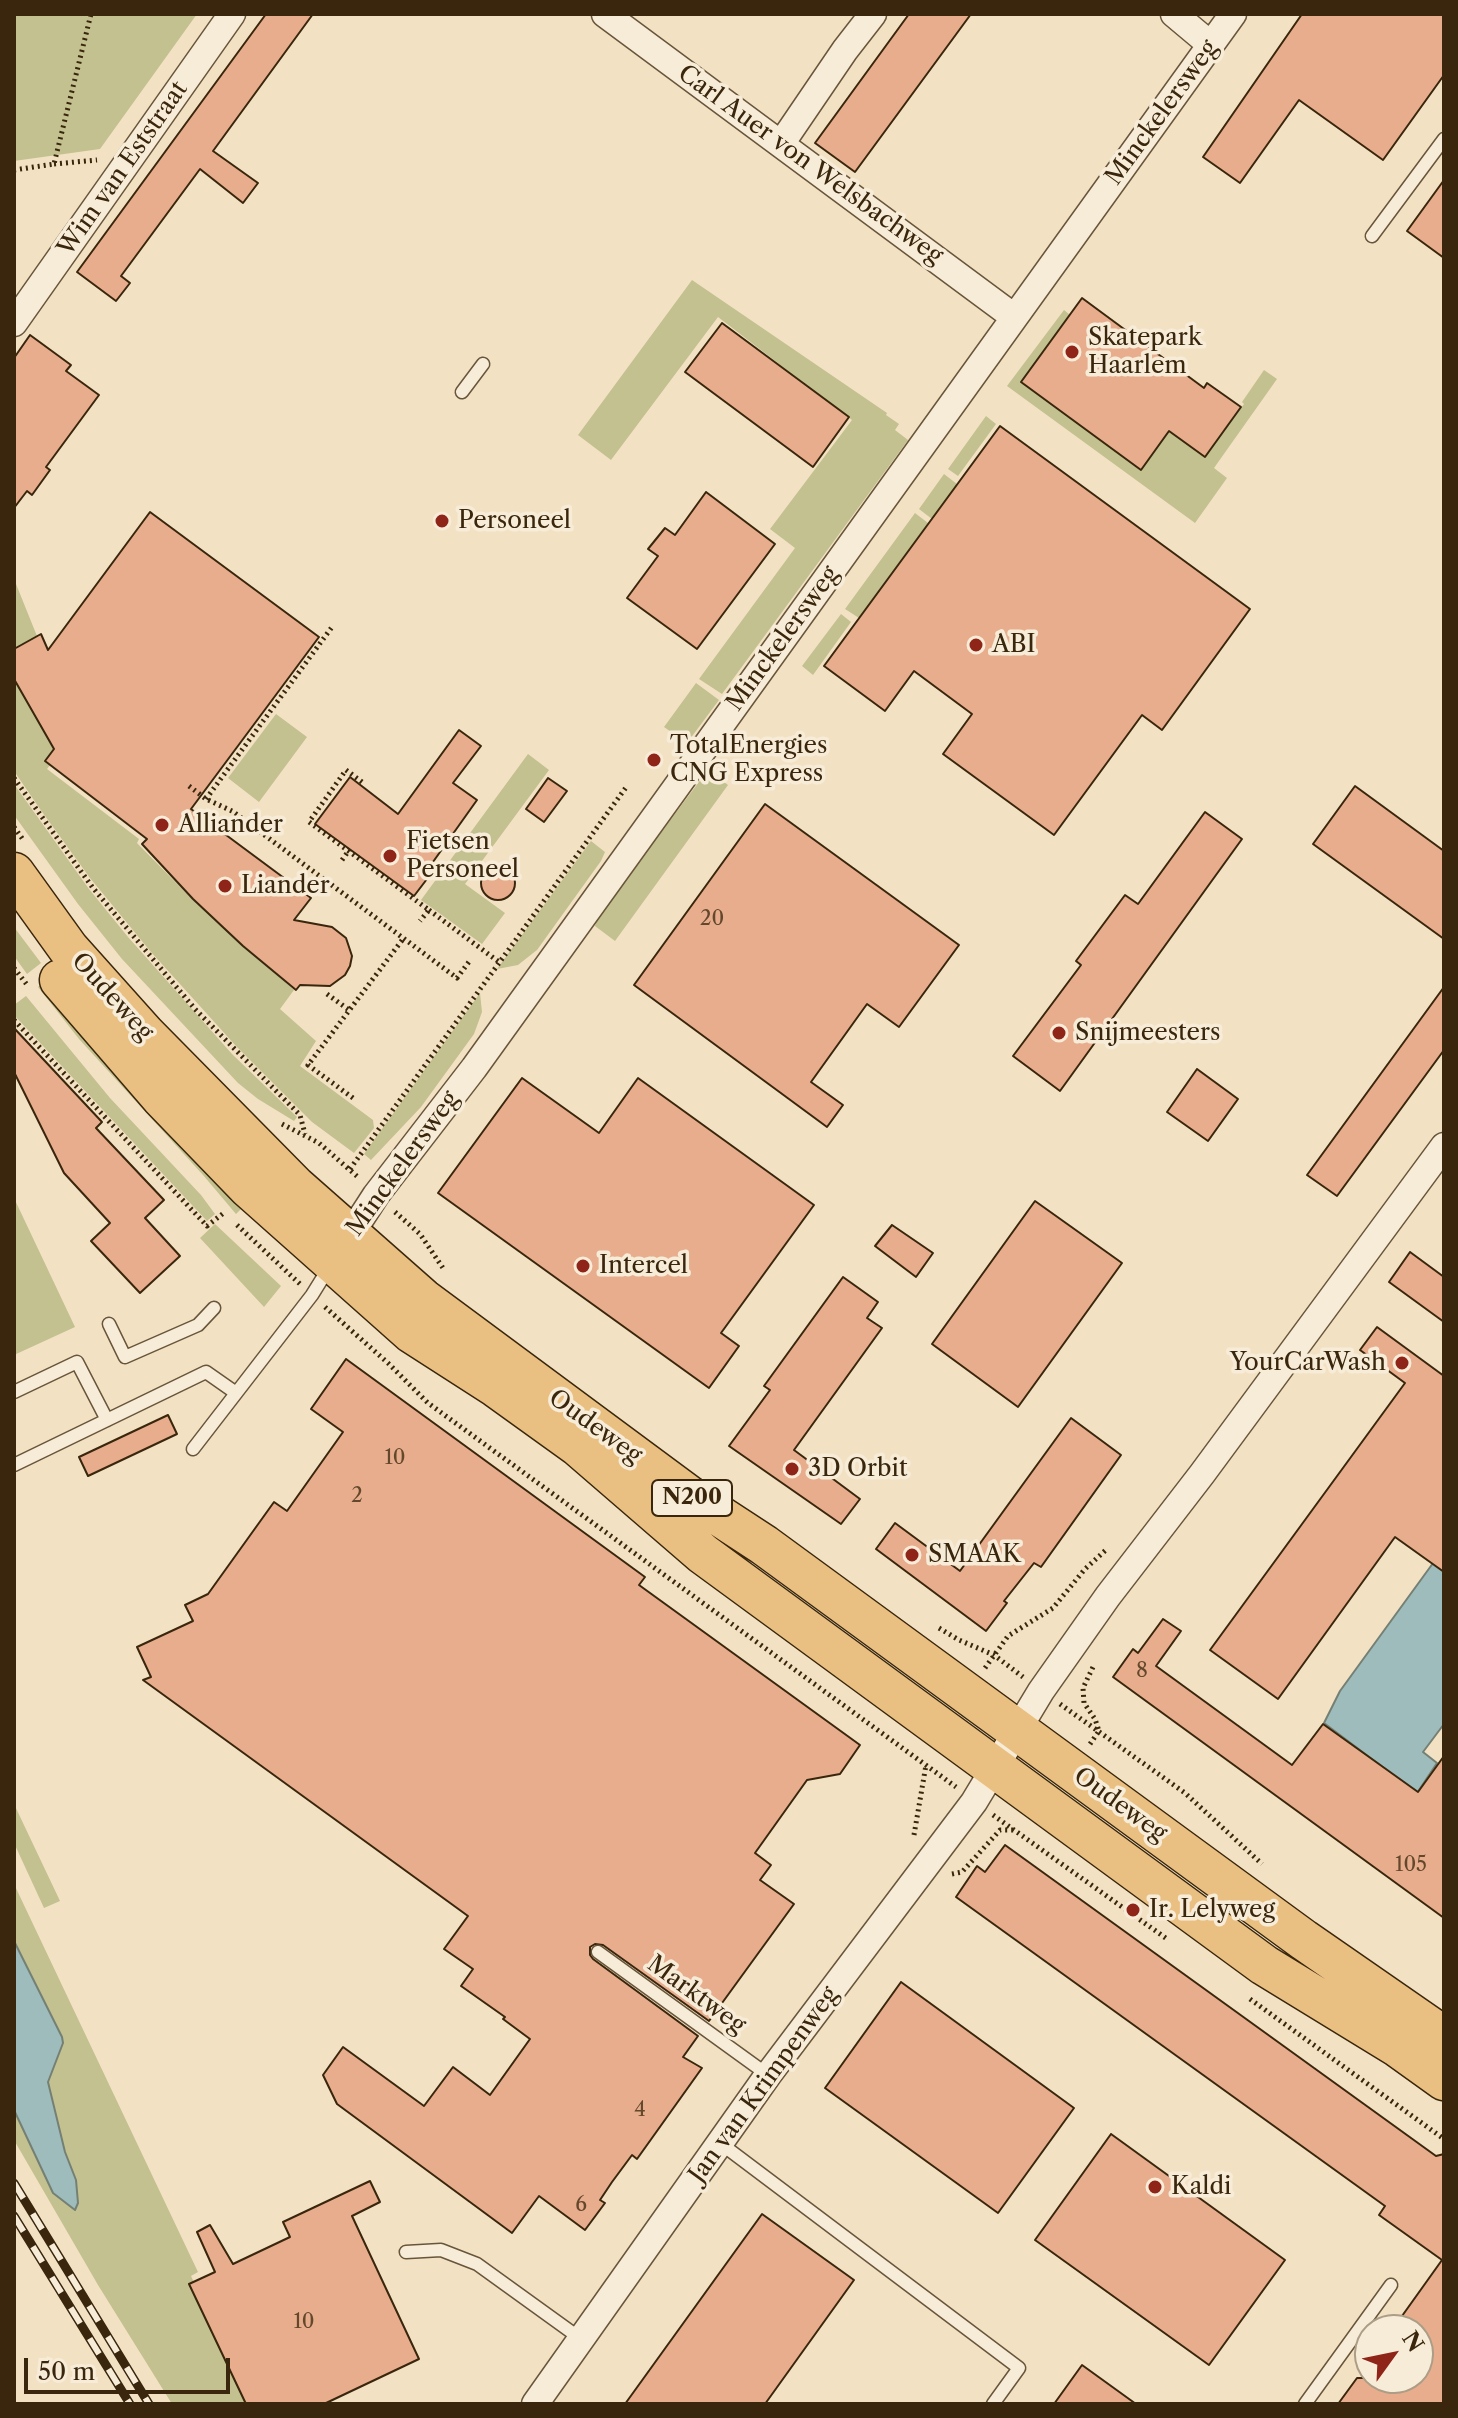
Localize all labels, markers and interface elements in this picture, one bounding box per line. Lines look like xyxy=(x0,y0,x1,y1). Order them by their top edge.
street label: Minckelersweg xyxy=(1100,35,1224,191)
street label: Carl Auer von Welsbachweg xyxy=(672,59,948,271)
street label: Wim van Eststraat xyxy=(52,76,194,262)
place label: Skatepark Haarlem xyxy=(1088,324,1202,380)
marker: Skatepark Haarlem xyxy=(1063,343,1081,361)
place label: Personeel xyxy=(458,507,571,535)
marker: Personeel xyxy=(433,512,451,530)
street label: Minckelersweg xyxy=(721,561,845,717)
place label: ABI xyxy=(992,631,1035,659)
marker: ABI xyxy=(967,636,985,654)
place label: TotalEnergies CNG Express xyxy=(670,732,828,788)
marker: TotalEnergies CNG Express xyxy=(645,751,663,769)
place label: Alliander xyxy=(178,811,283,839)
marker: Alliander xyxy=(153,816,171,834)
place label: Fietsen Personeel xyxy=(406,828,519,884)
marker: Fietsen Personeel xyxy=(381,847,399,865)
place label: Liander xyxy=(241,872,330,900)
marker: Liander xyxy=(216,877,234,895)
house number: 20 xyxy=(700,907,724,931)
street label: Oudeweg xyxy=(65,947,159,1047)
place label: Snijmeesters xyxy=(1075,1019,1221,1047)
marker: Snijmeesters xyxy=(1050,1024,1068,1042)
street label: Minckelersweg xyxy=(341,1086,465,1242)
place label: Intercel xyxy=(599,1252,688,1280)
marker: Intercel xyxy=(574,1257,592,1275)
place label: YourCarWash xyxy=(1230,1349,1386,1377)
marker: YourCarWash xyxy=(1393,1354,1411,1372)
street label: Oudeweg xyxy=(543,1384,647,1470)
house number: 10 xyxy=(384,1446,406,1470)
place label: 3D Orbit xyxy=(808,1455,907,1483)
marker: 3D Orbit xyxy=(783,1460,801,1478)
road number: N200 xyxy=(652,1480,732,1516)
house number: 2 xyxy=(351,1484,363,1508)
place label: SMAAK xyxy=(928,1541,1021,1569)
marker: SMAAK xyxy=(903,1546,921,1564)
house number: 8 xyxy=(1136,1659,1148,1683)
street label: Oudeweg xyxy=(1068,1762,1172,1848)
house number: 105 xyxy=(1395,1853,1427,1877)
place label: Ir. Lelyweg xyxy=(1149,1896,1275,1924)
marker: Ir. Lelyweg xyxy=(1124,1901,1142,1919)
street label: Marktweg xyxy=(641,1950,751,2040)
street label: Jan van Krimpenweg xyxy=(683,1981,845,2189)
house number: 4 xyxy=(634,2098,646,2122)
place label: Kaldi xyxy=(1171,2173,1231,2201)
marker: Kaldi xyxy=(1146,2178,1164,2196)
house number: 6 xyxy=(575,2193,587,2217)
house number: 10 xyxy=(293,2310,315,2334)
north arrow xyxy=(1354,2314,1434,2394)
text: N xyxy=(1396,2326,1429,2357)
scale bar xyxy=(28,2342,234,2392)
text: 50 m xyxy=(38,2357,95,2386)

